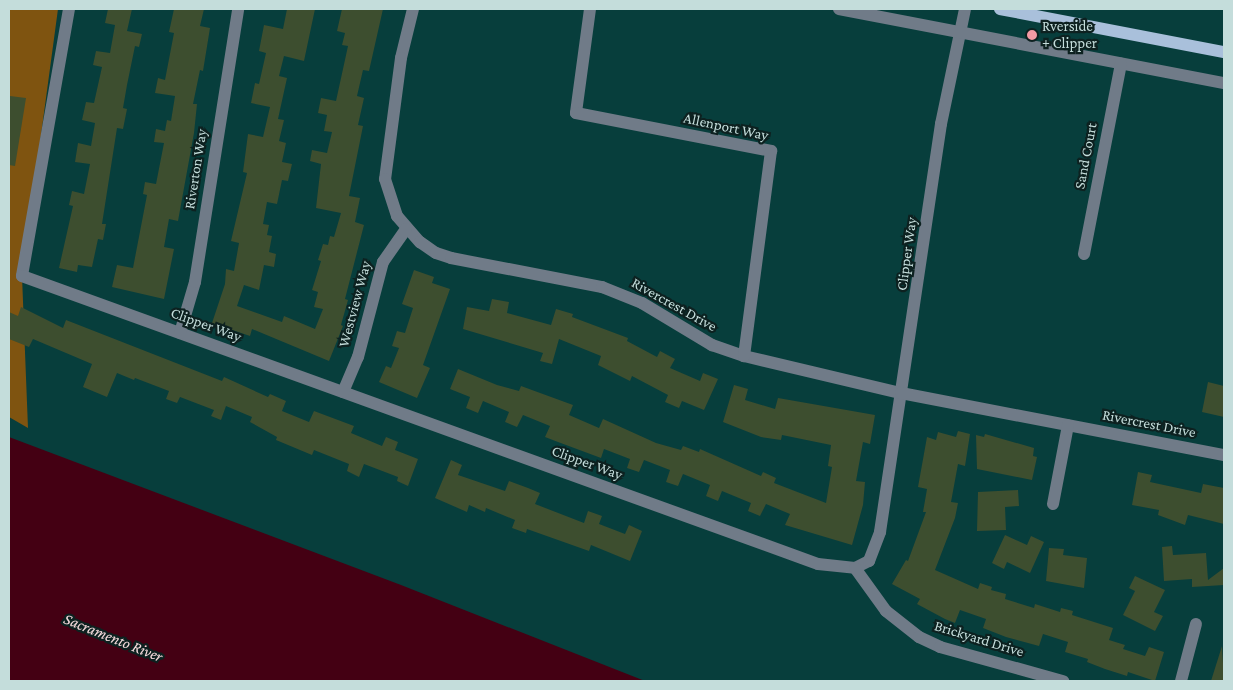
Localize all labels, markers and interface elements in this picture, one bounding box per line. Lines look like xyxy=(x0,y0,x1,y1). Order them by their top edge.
place label: Rverside + Clipper xyxy=(1042,17,1097,52)
marker: Rverside + Clipper xyxy=(1026,29,1038,41)
street label: Allenport Way xyxy=(682,109,770,145)
street label: Sand Court xyxy=(1071,121,1101,191)
street label: Riverton Way xyxy=(181,128,211,210)
street label: Clipper Way xyxy=(893,216,921,292)
street label: Westview Way xyxy=(335,259,375,349)
street label: Rivercrest Drive xyxy=(628,274,720,336)
street label: Clipper Way xyxy=(168,304,244,346)
street label: Rivercrest Drive xyxy=(1101,406,1197,442)
street label: Clipper Way xyxy=(549,442,625,484)
water label: Sacramento River xyxy=(61,609,165,667)
street label: Brickyard Drive xyxy=(932,617,1026,661)

